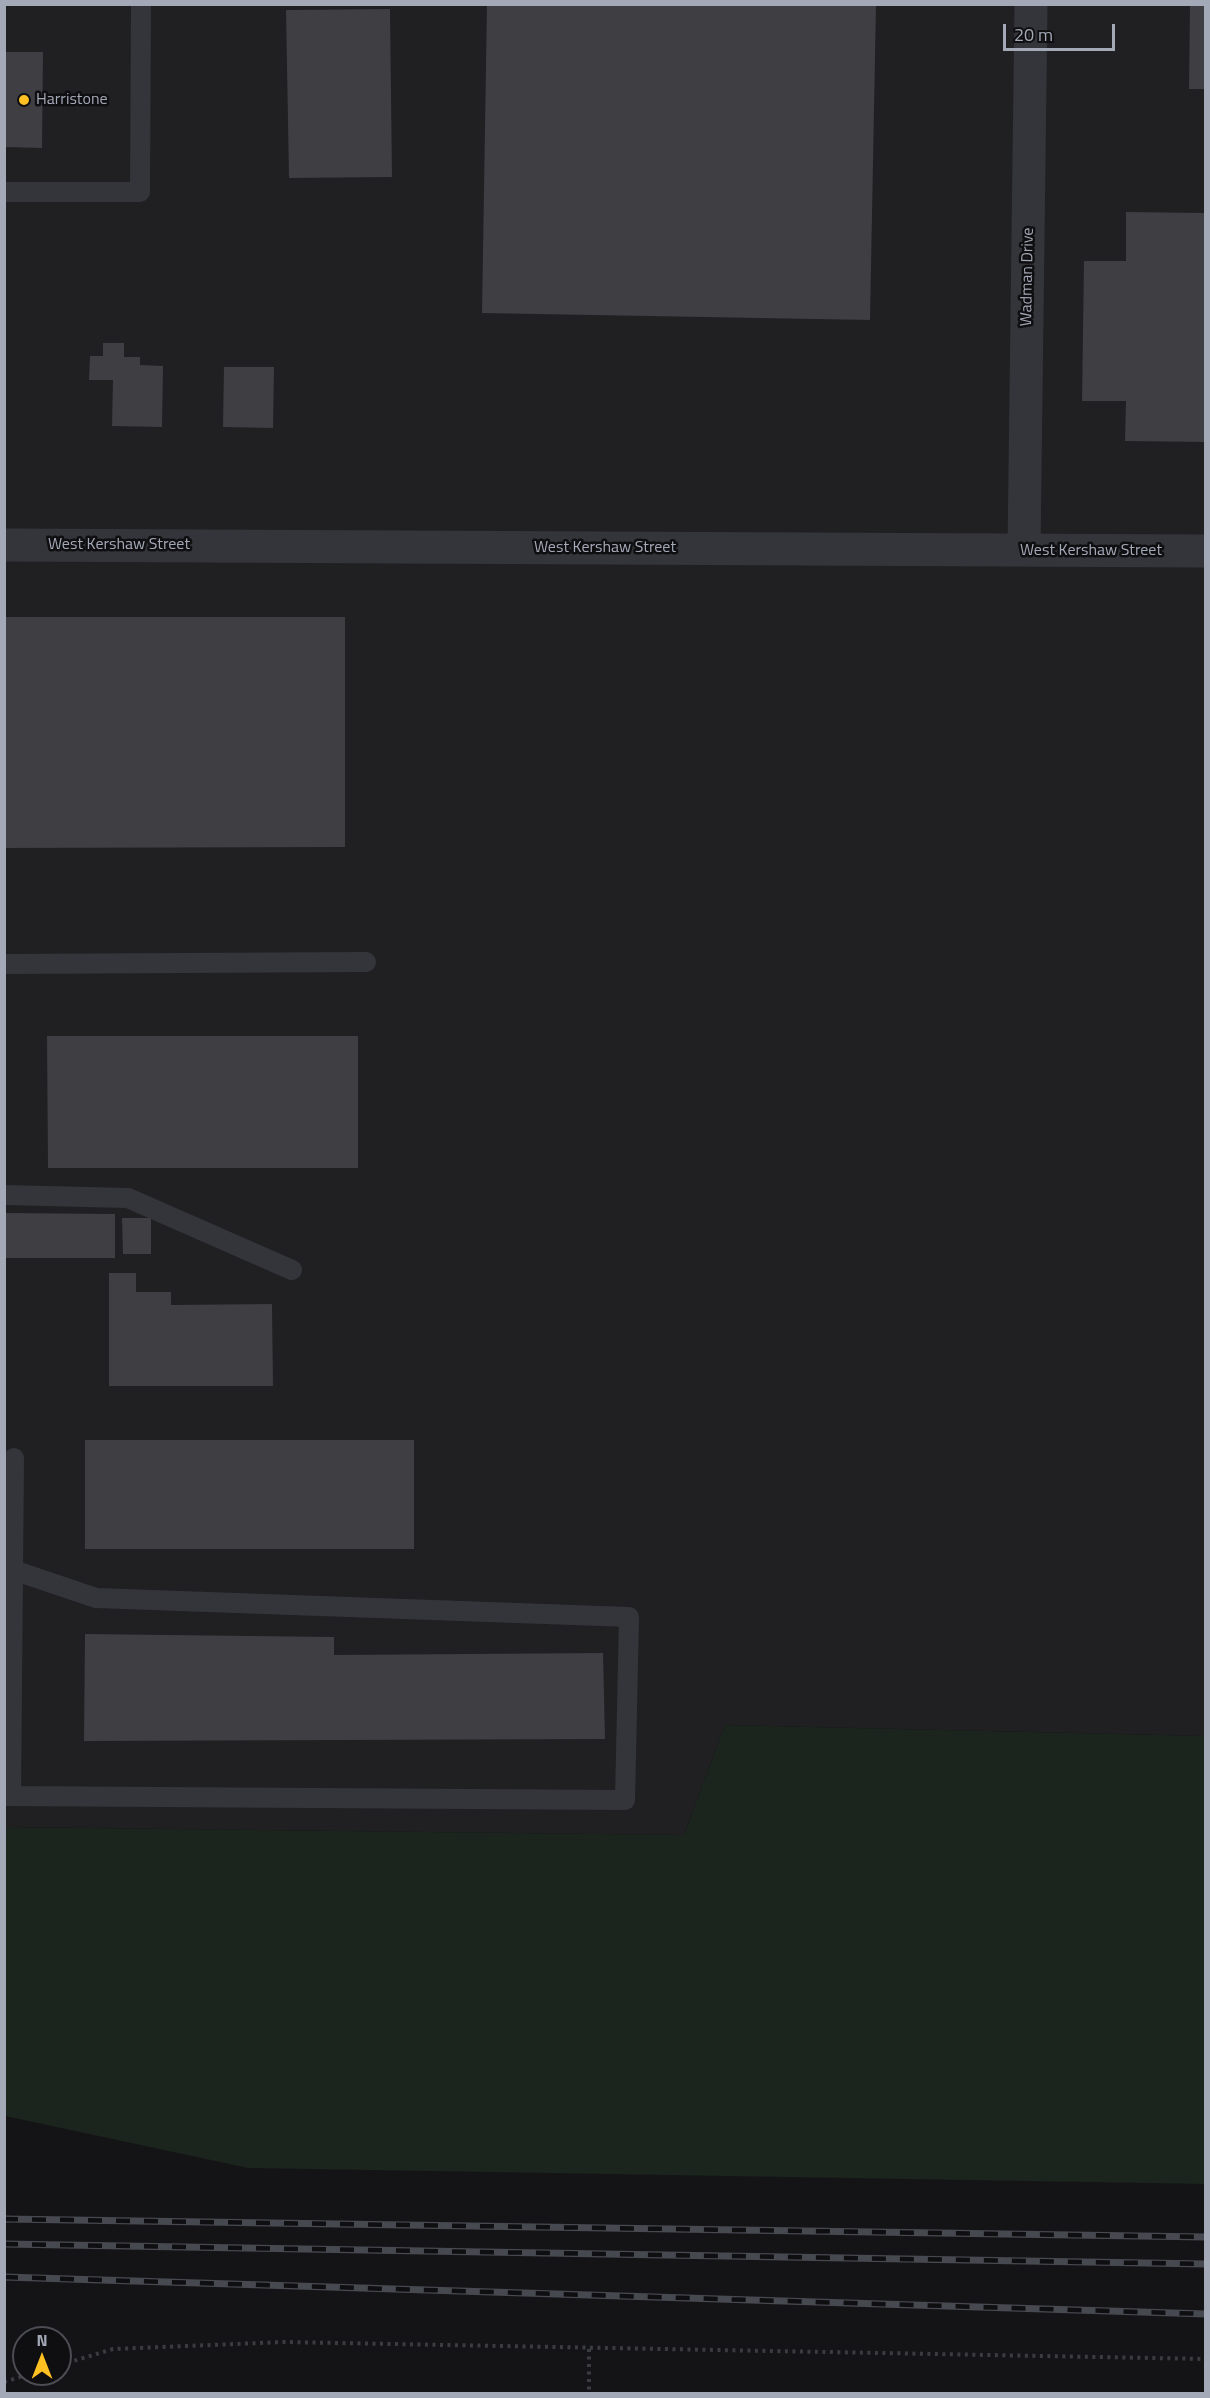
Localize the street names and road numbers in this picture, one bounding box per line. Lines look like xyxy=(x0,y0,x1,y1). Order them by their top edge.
street label: Wadman Drive xyxy=(1018,227,1038,327)
street label: West Kershaw Street xyxy=(48,535,190,555)
street label: West Kershaw Street xyxy=(534,538,676,558)
street label: West Kershaw Street xyxy=(1020,541,1162,561)

